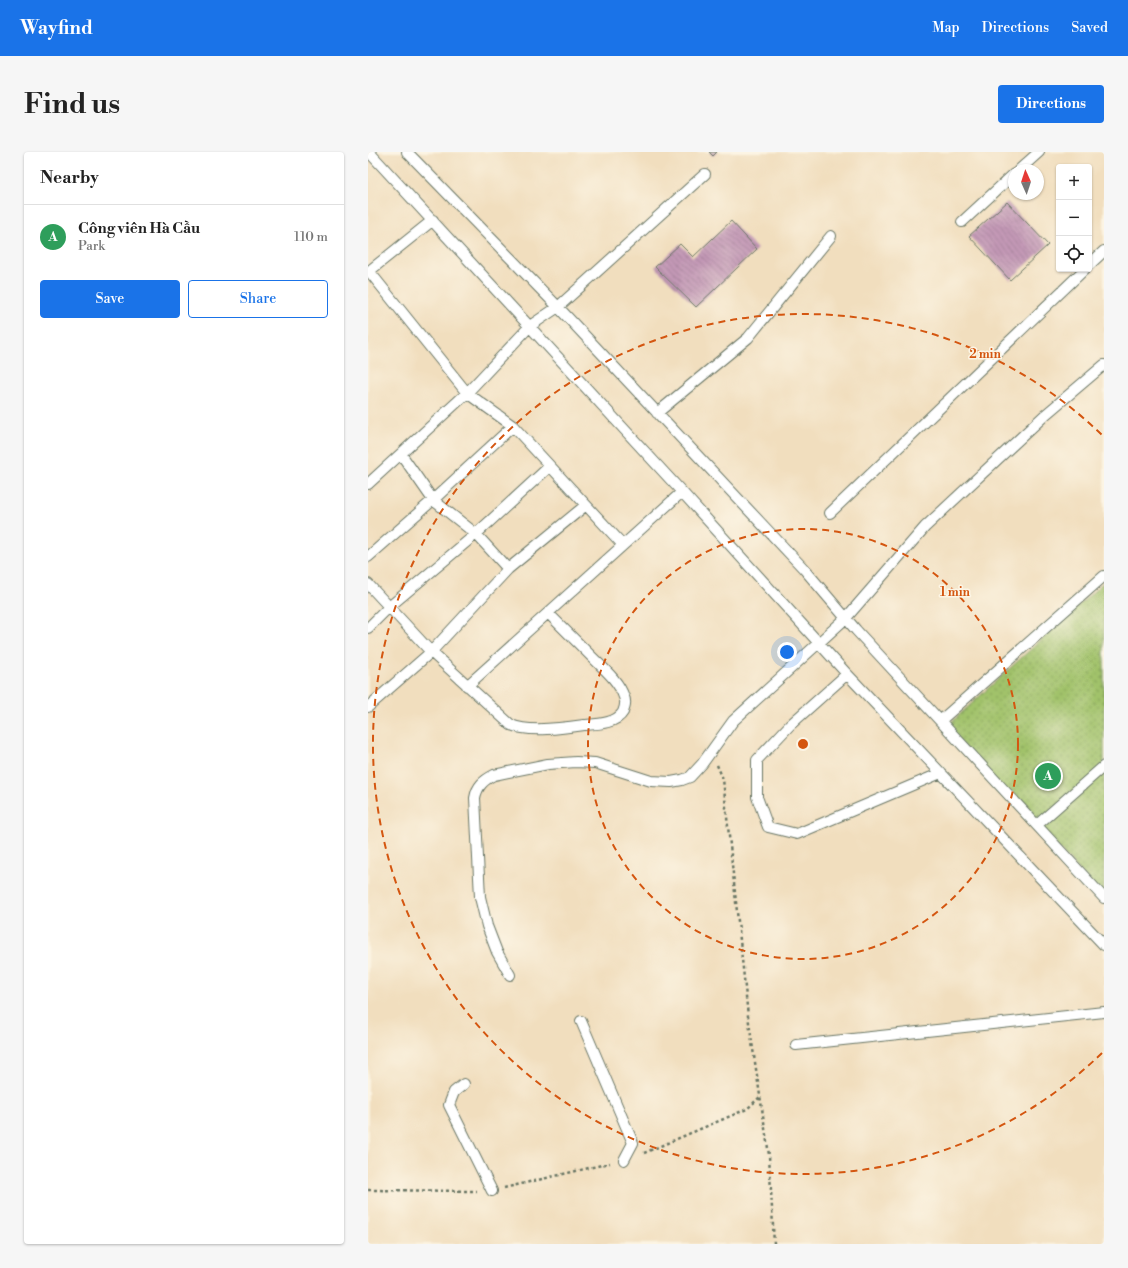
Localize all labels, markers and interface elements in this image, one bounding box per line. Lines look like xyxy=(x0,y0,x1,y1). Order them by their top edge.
text: Wayfind xyxy=(20,16,93,40)
text: Map xyxy=(932,19,960,37)
text: Directions xyxy=(982,19,1049,37)
text: Saved xyxy=(1071,19,1108,37)
button: Directions xyxy=(998,85,1104,123)
text: Find us xyxy=(24,87,120,122)
north arrow xyxy=(1008,164,1044,200)
map controls xyxy=(1056,164,1092,272)
button: + xyxy=(1056,164,1092,200)
text: Nearby xyxy=(40,167,99,189)
button: − xyxy=(1056,200,1092,236)
text: Công viên Hà Cầu xyxy=(78,219,200,238)
text: A xyxy=(48,229,58,245)
text: 110 m xyxy=(294,229,328,245)
button: locate xyxy=(1056,236,1092,272)
text: Park xyxy=(78,238,105,254)
button: Save xyxy=(40,280,180,318)
button: Share xyxy=(188,280,328,318)
text: 2 min xyxy=(969,347,1001,362)
text: 1 min xyxy=(940,585,971,600)
your location xyxy=(777,642,797,662)
centre of rings xyxy=(796,737,810,751)
pin: A xyxy=(1035,761,1061,791)

